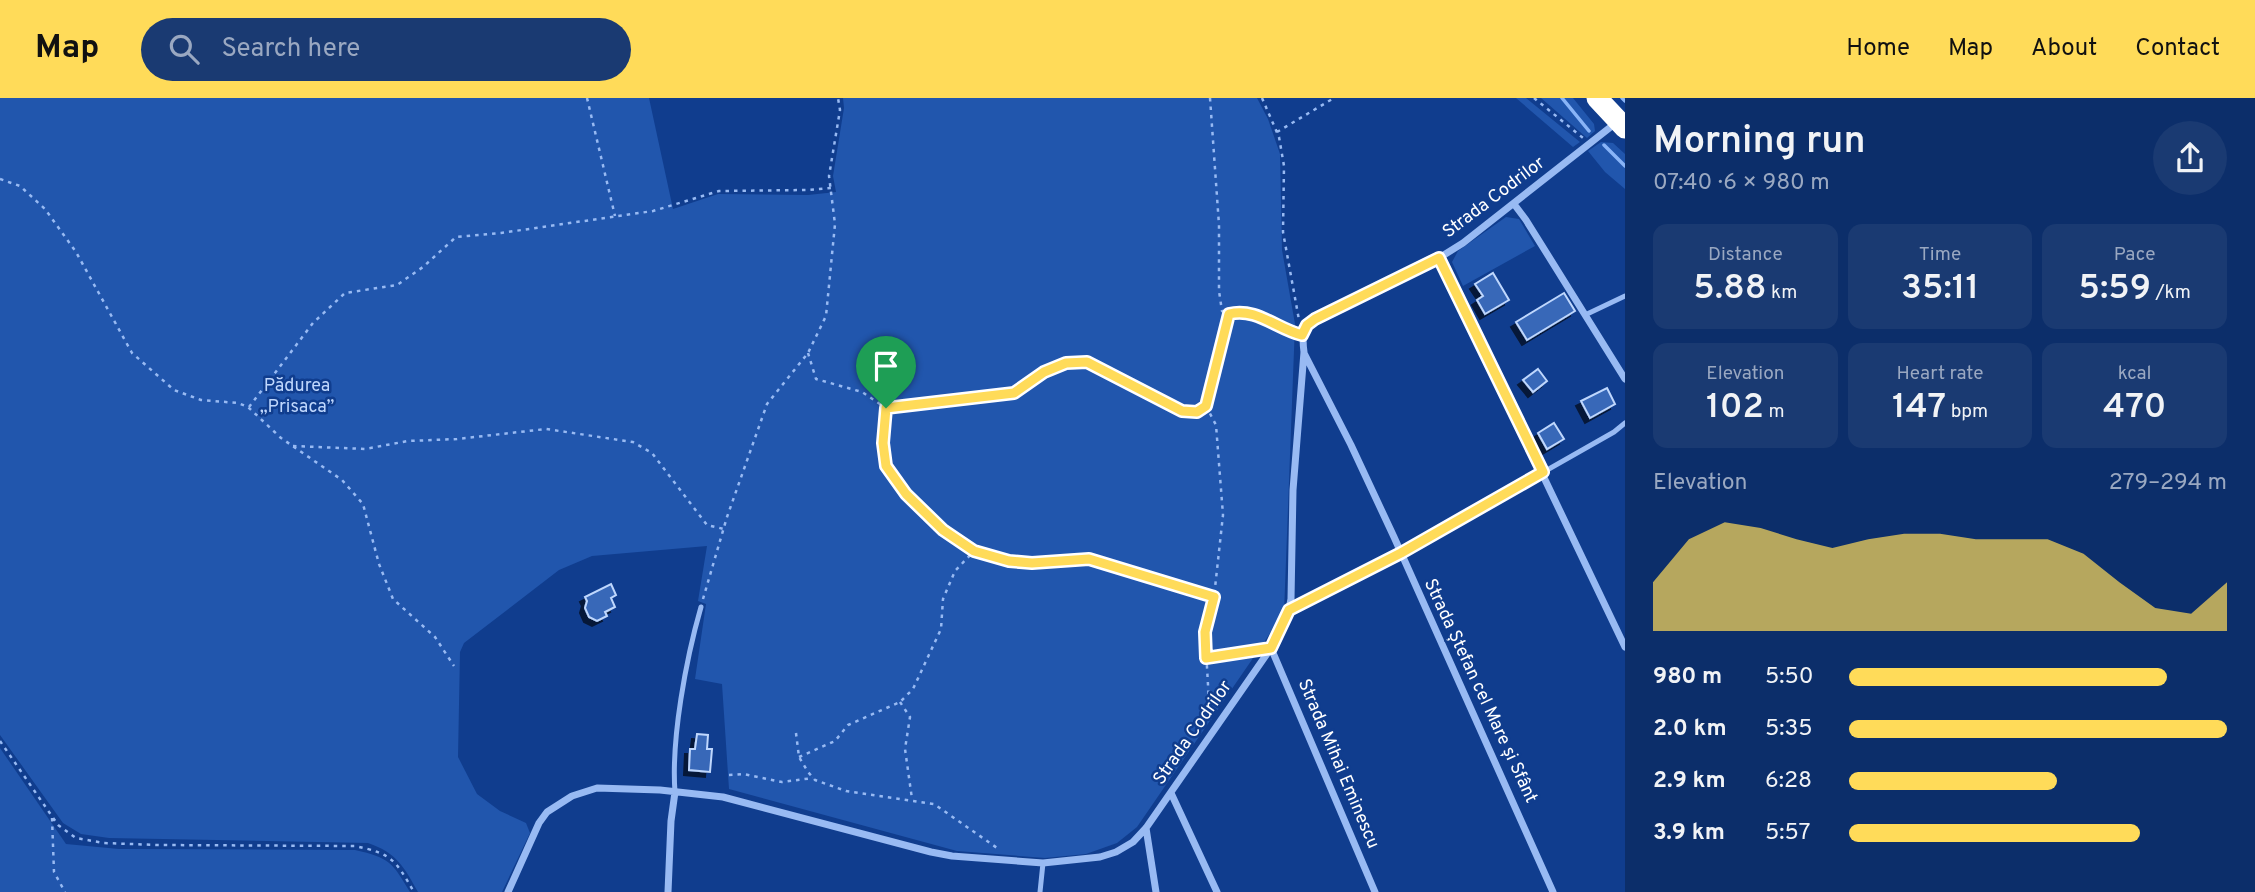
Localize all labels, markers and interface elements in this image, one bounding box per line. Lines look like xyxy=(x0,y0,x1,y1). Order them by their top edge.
search box xyxy=(141,18,631,81)
text: Map xyxy=(35,28,99,70)
icon: search xyxy=(165,30,203,68)
text: Search here xyxy=(221,33,360,66)
text: Home xyxy=(1846,34,1910,64)
text: Map xyxy=(1948,34,1993,64)
text: About xyxy=(2031,34,2097,64)
text: Contact xyxy=(2135,34,2220,64)
text: Morning run xyxy=(1653,118,1866,167)
button: share xyxy=(2153,121,2227,195)
street label: Strada Codrilor xyxy=(1438,152,1550,244)
text: 07:40 · 6 × 980 m xyxy=(1653,169,1830,198)
text: Distance xyxy=(1708,243,1783,267)
text: Time xyxy=(1919,243,1961,267)
text: Pace xyxy=(2114,243,2156,267)
text: 5.88 xyxy=(1693,267,1767,311)
text: 35:11 xyxy=(1901,267,1979,311)
text: 5:59 xyxy=(2078,267,2151,311)
text: km xyxy=(1767,281,1797,305)
text: /km xyxy=(2151,281,2191,305)
pin xyxy=(856,336,916,408)
icon: arrive xyxy=(867,347,905,385)
text: Elevation xyxy=(1706,362,1784,386)
text: Heart rate xyxy=(1897,362,1983,386)
text: kcal xyxy=(2118,362,2152,386)
park label: Pădurea „Prisaca” xyxy=(260,375,334,419)
text: 102 xyxy=(1706,386,1764,430)
text: 147 xyxy=(1892,386,1946,430)
text: 470 xyxy=(2103,386,2166,430)
text: m xyxy=(1764,400,1785,424)
text: bpm xyxy=(1946,400,1988,424)
text: Elevation xyxy=(1653,469,1748,498)
text: 279–294 m xyxy=(2109,469,2227,498)
street label: Strada Ștefan cel Mare și Sfânt xyxy=(1418,575,1542,807)
text: 980 m xyxy=(1653,663,1722,692)
text: 5:50 xyxy=(1765,663,1813,692)
street label: Strada Codrilor xyxy=(1149,676,1237,790)
street label: Strada Mihai Eminescu xyxy=(1292,676,1384,852)
text: 2.0 km xyxy=(1653,715,1727,744)
text: 5:35 xyxy=(1765,715,1813,744)
text: 2.9 km xyxy=(1653,767,1726,796)
text: 6:28 xyxy=(1765,767,1812,796)
text: 3.9 km xyxy=(1653,819,1725,848)
text: 5:57 xyxy=(1765,819,1811,848)

